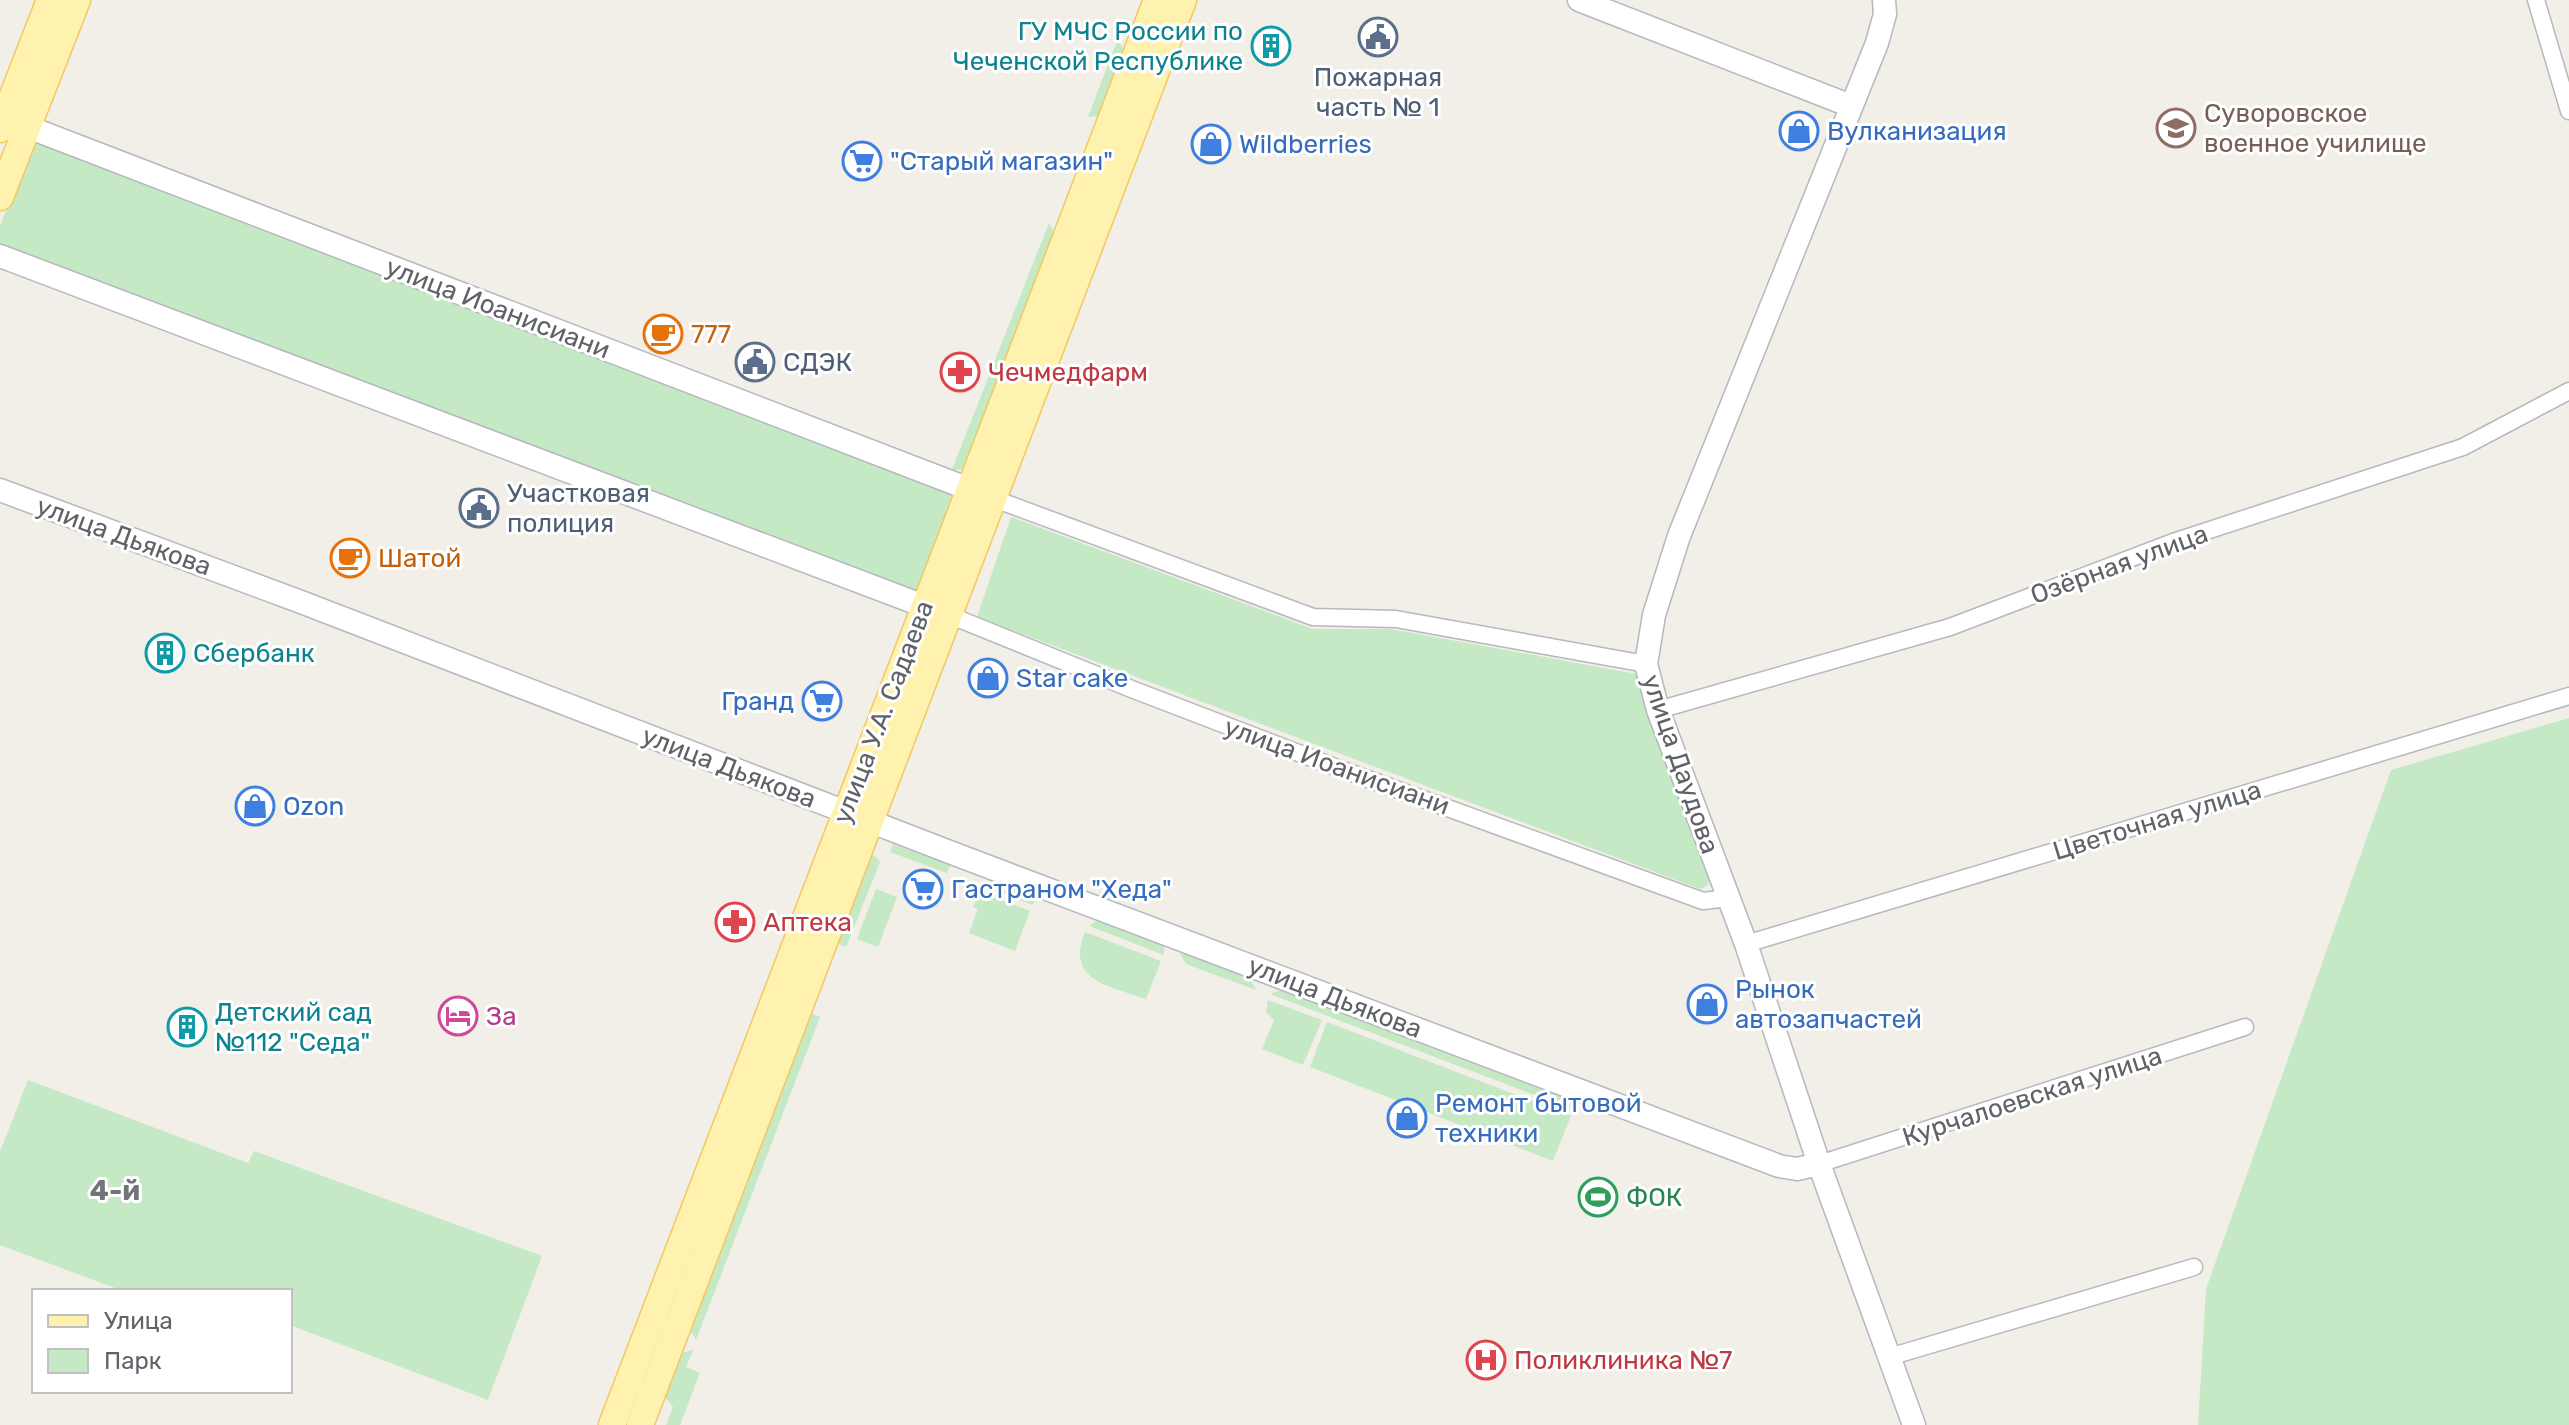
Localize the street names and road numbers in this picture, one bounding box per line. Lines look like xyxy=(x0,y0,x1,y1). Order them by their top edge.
street label: улица Иоанисиани xyxy=(381,251,614,366)
street label: улица Дьякова xyxy=(32,490,216,582)
street label: Озёрная улица xyxy=(2026,518,2212,611)
street label: улица У.А. Садаева xyxy=(827,596,940,828)
street label: улица Даудова xyxy=(1635,670,1726,858)
street label: улица Иоанисиани xyxy=(1220,711,1454,822)
street label: улица Дьякова xyxy=(637,720,820,815)
street label: Цветочная улица xyxy=(2049,774,2265,867)
street label: улица Дьякова xyxy=(1243,950,1426,1045)
street label: Курчалоевская улица xyxy=(1899,1040,2166,1153)

